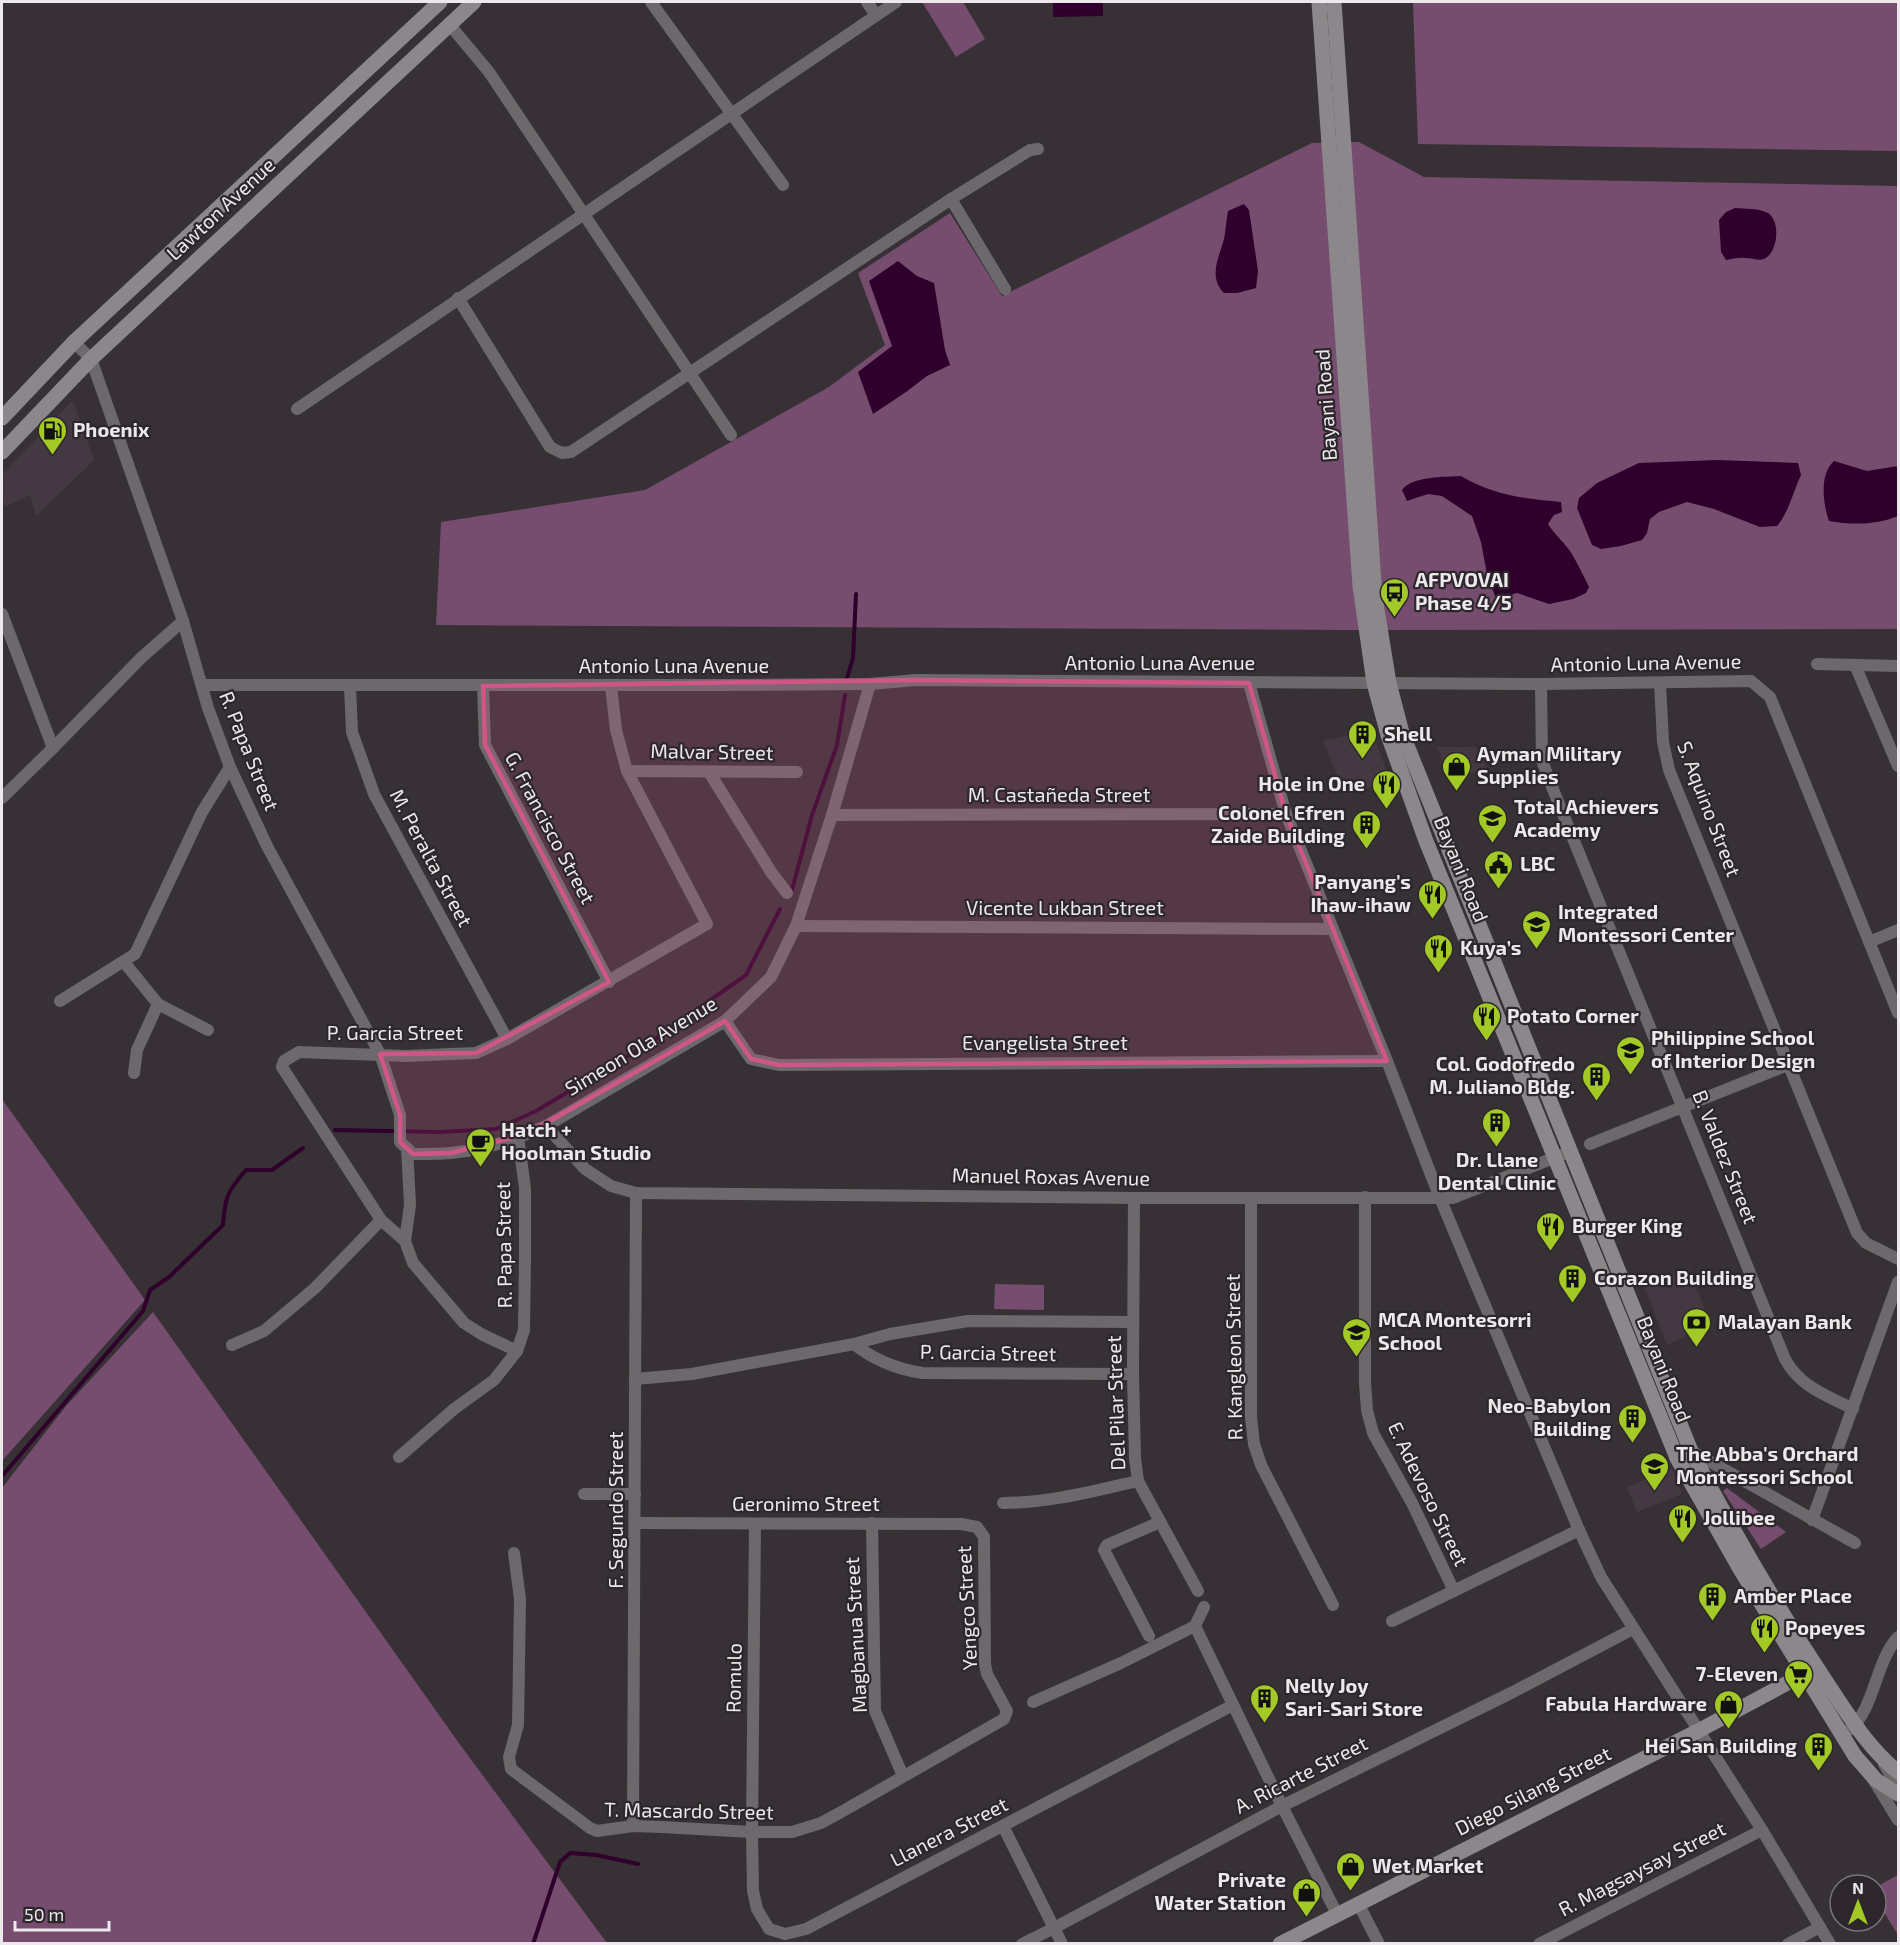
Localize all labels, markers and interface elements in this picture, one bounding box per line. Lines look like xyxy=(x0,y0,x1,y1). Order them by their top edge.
street label: Lawton Avenue xyxy=(161,152,279,265)
street label: Bayani Road xyxy=(1309,348,1341,462)
fuel station icon: Phoenix xyxy=(36,414,68,456)
place label: Phoenix xyxy=(73,417,150,441)
place label: AFPVOVAI Phase 4/5 xyxy=(1415,567,1512,614)
bus stop icon: AFPVOVAI Phase 4/5 xyxy=(1378,576,1410,618)
street label: Antonio Luna Avenue xyxy=(1550,648,1742,676)
street label: Antonio Luna Avenue xyxy=(1065,650,1255,674)
street label: Antonio Luna Avenue xyxy=(579,653,769,677)
street label: R. Papa Street xyxy=(215,687,285,814)
building icon: Shell xyxy=(1347,718,1379,760)
place label: Shell xyxy=(1384,721,1433,745)
street label: Malvar Street xyxy=(650,738,774,764)
street label: S. Aquino Street xyxy=(1673,738,1747,880)
place label: Ayman Military Supplies xyxy=(1477,741,1622,788)
street label: G. Francisco Street xyxy=(501,747,601,908)
shop icon: Ayman Military Supplies xyxy=(1440,750,1472,792)
restaurant icon: Hole in One xyxy=(1370,768,1402,810)
place label: Hole in One xyxy=(1258,771,1365,795)
street label: M. Castañeda Street xyxy=(968,782,1151,806)
street label: M. Peralta Street xyxy=(386,785,478,931)
place label: Total Achievers Academy xyxy=(1514,794,1659,842)
place label: Colonel Efren Zaide Building xyxy=(1211,800,1345,847)
school or university icon: Total Achievers Academy xyxy=(1477,802,1509,844)
building icon: Colonel Efren Zaide Building xyxy=(1350,808,1382,850)
street label: Bayani Road xyxy=(1430,812,1494,925)
public building icon: LBC xyxy=(1483,848,1515,890)
place label: LBC xyxy=(1520,851,1556,875)
place label: Panyang's Ihaw-ihaw xyxy=(1311,869,1411,916)
restaurant icon: Panyang's Ihaw-ihaw xyxy=(1416,878,1448,920)
street label: Vicente Lukban Street xyxy=(966,895,1164,919)
place label: Integrated Montessori Center xyxy=(1558,899,1735,946)
school or university icon: Integrated Montessori Center xyxy=(1521,908,1553,950)
restaurant icon: Kuya’s xyxy=(1423,932,1455,974)
place label: Kuya’s xyxy=(1460,935,1521,960)
street label: Simeon Ola Avenue xyxy=(560,990,721,1100)
restaurant icon: Potato Corner xyxy=(1470,1000,1502,1042)
place label: Potato Corner xyxy=(1507,1003,1639,1027)
street label: P. Garcia Street xyxy=(327,1020,464,1044)
place label: Philippine School of Interior Design xyxy=(1651,1025,1815,1072)
street label: Evangelista Street xyxy=(962,1030,1128,1054)
school or university icon: Philippine School of Interior Design xyxy=(1614,1034,1646,1076)
place label: Col. Godofredo M. Juliano Bldg. xyxy=(1429,1051,1575,1098)
building icon: Col. Godofredo M. Juliano Bldg. xyxy=(1580,1060,1612,1102)
street label: B. Valdez Street xyxy=(1688,1086,1764,1227)
building icon: Dr. Llane Dental Clinic xyxy=(1481,1106,1513,1148)
place label: Hatch + Hoolman Studio xyxy=(501,1117,651,1164)
cafe icon: Hatch + Hoolman Studio xyxy=(464,1126,496,1168)
place label: Dr. Llane Dental Clinic xyxy=(1438,1147,1556,1194)
street label: Manuel Roxas Avenue xyxy=(952,1162,1150,1190)
street label: R. Papa Street xyxy=(490,1181,516,1309)
restaurant icon: Burger King xyxy=(1535,1210,1567,1252)
place label: Burger King xyxy=(1572,1213,1683,1237)
building icon: Corazon Building xyxy=(1557,1262,1589,1304)
place label: Corazon Building xyxy=(1594,1265,1754,1289)
street label: R. Kangleon Street xyxy=(1220,1273,1246,1441)
bank icon: Malayan Bank xyxy=(1681,1306,1713,1348)
place label: MCA Montesorri School xyxy=(1378,1307,1532,1354)
place label: Malayan Bank xyxy=(1718,1309,1853,1334)
street label: Bayani Road xyxy=(1633,1312,1697,1425)
school or university icon: MCA Montesorri School xyxy=(1341,1316,1373,1358)
street label: Del Pilar Street xyxy=(1101,1335,1129,1471)
street label: P. Garcia Street xyxy=(920,1339,1057,1365)
place label: Neo-Babylon Building xyxy=(1488,1393,1611,1440)
building icon: Neo-Babylon Building xyxy=(1616,1402,1648,1444)
street label: E. Adevoso Street xyxy=(1384,1417,1474,1570)
street label: F. Segundo Street xyxy=(603,1431,627,1589)
place label: The Abba's Orchard Montessori School xyxy=(1676,1441,1858,1488)
school or university icon: The Abba's Orchard Montessori School xyxy=(1639,1450,1671,1492)
street label: Geronimo Street xyxy=(732,1491,880,1515)
restaurant icon: Jollibee xyxy=(1666,1502,1698,1544)
place label: Jollibee xyxy=(1703,1505,1775,1529)
street label: Yengco Street xyxy=(951,1545,981,1671)
street label: Magbanua Street xyxy=(839,1556,871,1714)
building icon: Amber Place xyxy=(1697,1580,1729,1622)
place label: Amber Place xyxy=(1734,1583,1852,1607)
restaurant icon: Popeyes xyxy=(1748,1612,1780,1654)
place label: Popeyes xyxy=(1785,1615,1865,1640)
street label: Romulo xyxy=(720,1643,746,1713)
supermarket icon: 7-Eleven xyxy=(1783,1658,1815,1700)
place label: 7-Eleven xyxy=(1696,1661,1778,1685)
place label: Nelly Joy Sari-Sari Store xyxy=(1285,1673,1423,1720)
building icon: Nelly Joy Sari-Sari Store xyxy=(1248,1682,1280,1724)
shop icon: Fabula Hardware xyxy=(1712,1688,1744,1730)
place label: Fabula Hardware xyxy=(1545,1691,1707,1715)
street label: A. Ricarte Street xyxy=(1230,1730,1371,1818)
building icon: Hei San Building xyxy=(1802,1730,1834,1772)
place label: Hei San Building xyxy=(1645,1733,1797,1757)
street label: Diego Silang Street xyxy=(1451,1740,1615,1840)
street label: Llanera Street xyxy=(886,1791,1012,1871)
street label: T. Mascardo Street xyxy=(604,1797,774,1823)
street label: R. Magsaysay Street xyxy=(1554,1815,1729,1921)
shop icon: Wet Market xyxy=(1335,1850,1367,1892)
place label: Wet Market xyxy=(1372,1853,1484,1877)
place label: Private Water Station xyxy=(1155,1867,1286,1914)
north arrow xyxy=(1828,1873,1888,1933)
shop icon: Private Water Station xyxy=(1291,1876,1323,1918)
text: N xyxy=(1852,1878,1864,1897)
scale bar xyxy=(15,1894,110,1932)
text: 50 m xyxy=(24,1903,64,1925)

